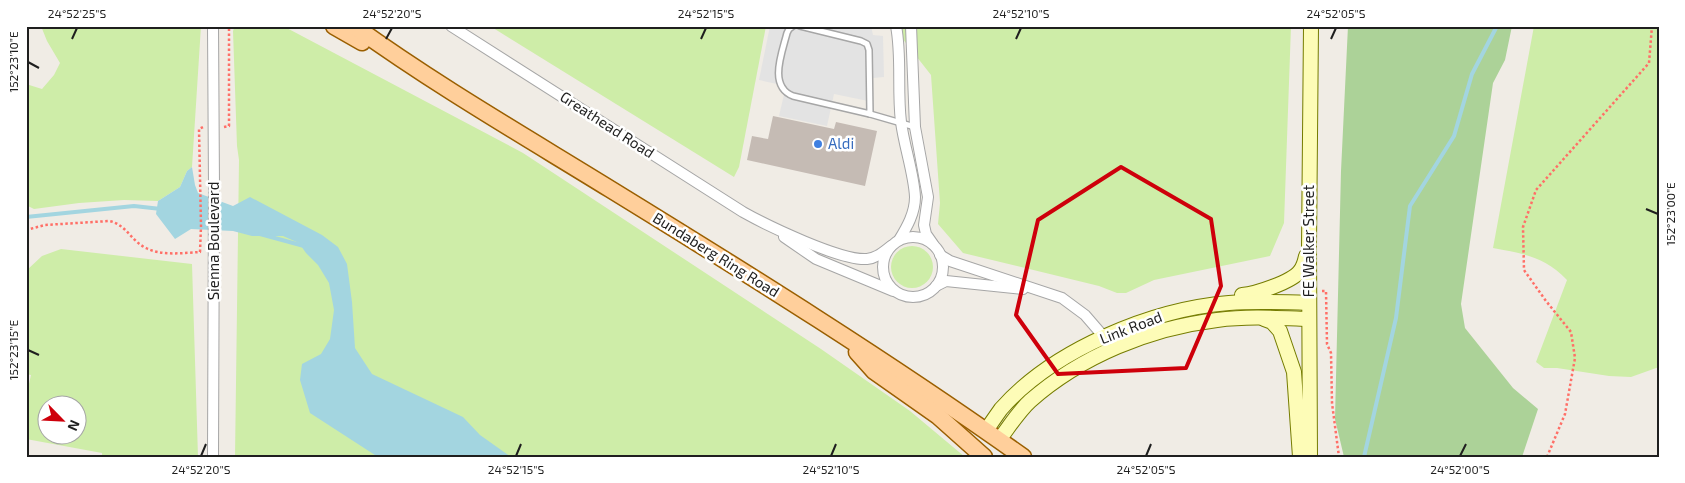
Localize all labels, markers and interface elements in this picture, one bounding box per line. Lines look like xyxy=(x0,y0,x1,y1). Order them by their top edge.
text: 24°52'25"S xyxy=(48,6,106,20)
text: 24°52'20"S xyxy=(362,6,422,20)
text: 24°52'15"S xyxy=(678,6,734,20)
text: 24°52'10"S xyxy=(992,6,1050,20)
text: 24°52'05"S xyxy=(1307,6,1366,20)
text: 152°23'10"E xyxy=(6,31,20,93)
street label: Greathead Road xyxy=(557,87,658,161)
place label: Aldi xyxy=(828,134,854,152)
marker: Aldi xyxy=(812,138,824,150)
street label: Sienna Boulevard xyxy=(204,182,222,300)
text: 152°23'00"E xyxy=(1663,182,1677,246)
street label: FE Walker Street xyxy=(1299,184,1317,297)
street label: Bundaberg Ring Road xyxy=(650,208,783,300)
street label: Link Road xyxy=(1097,307,1164,347)
text: 152°23'15"E xyxy=(6,320,20,380)
north arrow xyxy=(38,396,88,446)
text: N xyxy=(65,417,84,434)
text: 24°52'20"S xyxy=(171,462,231,476)
text: 24°52'15"S xyxy=(488,462,544,476)
text: 24°52'10"S xyxy=(802,462,860,476)
text: 24°52'05"S xyxy=(1117,462,1176,476)
text: 24°52'00"S xyxy=(1430,462,1490,476)

